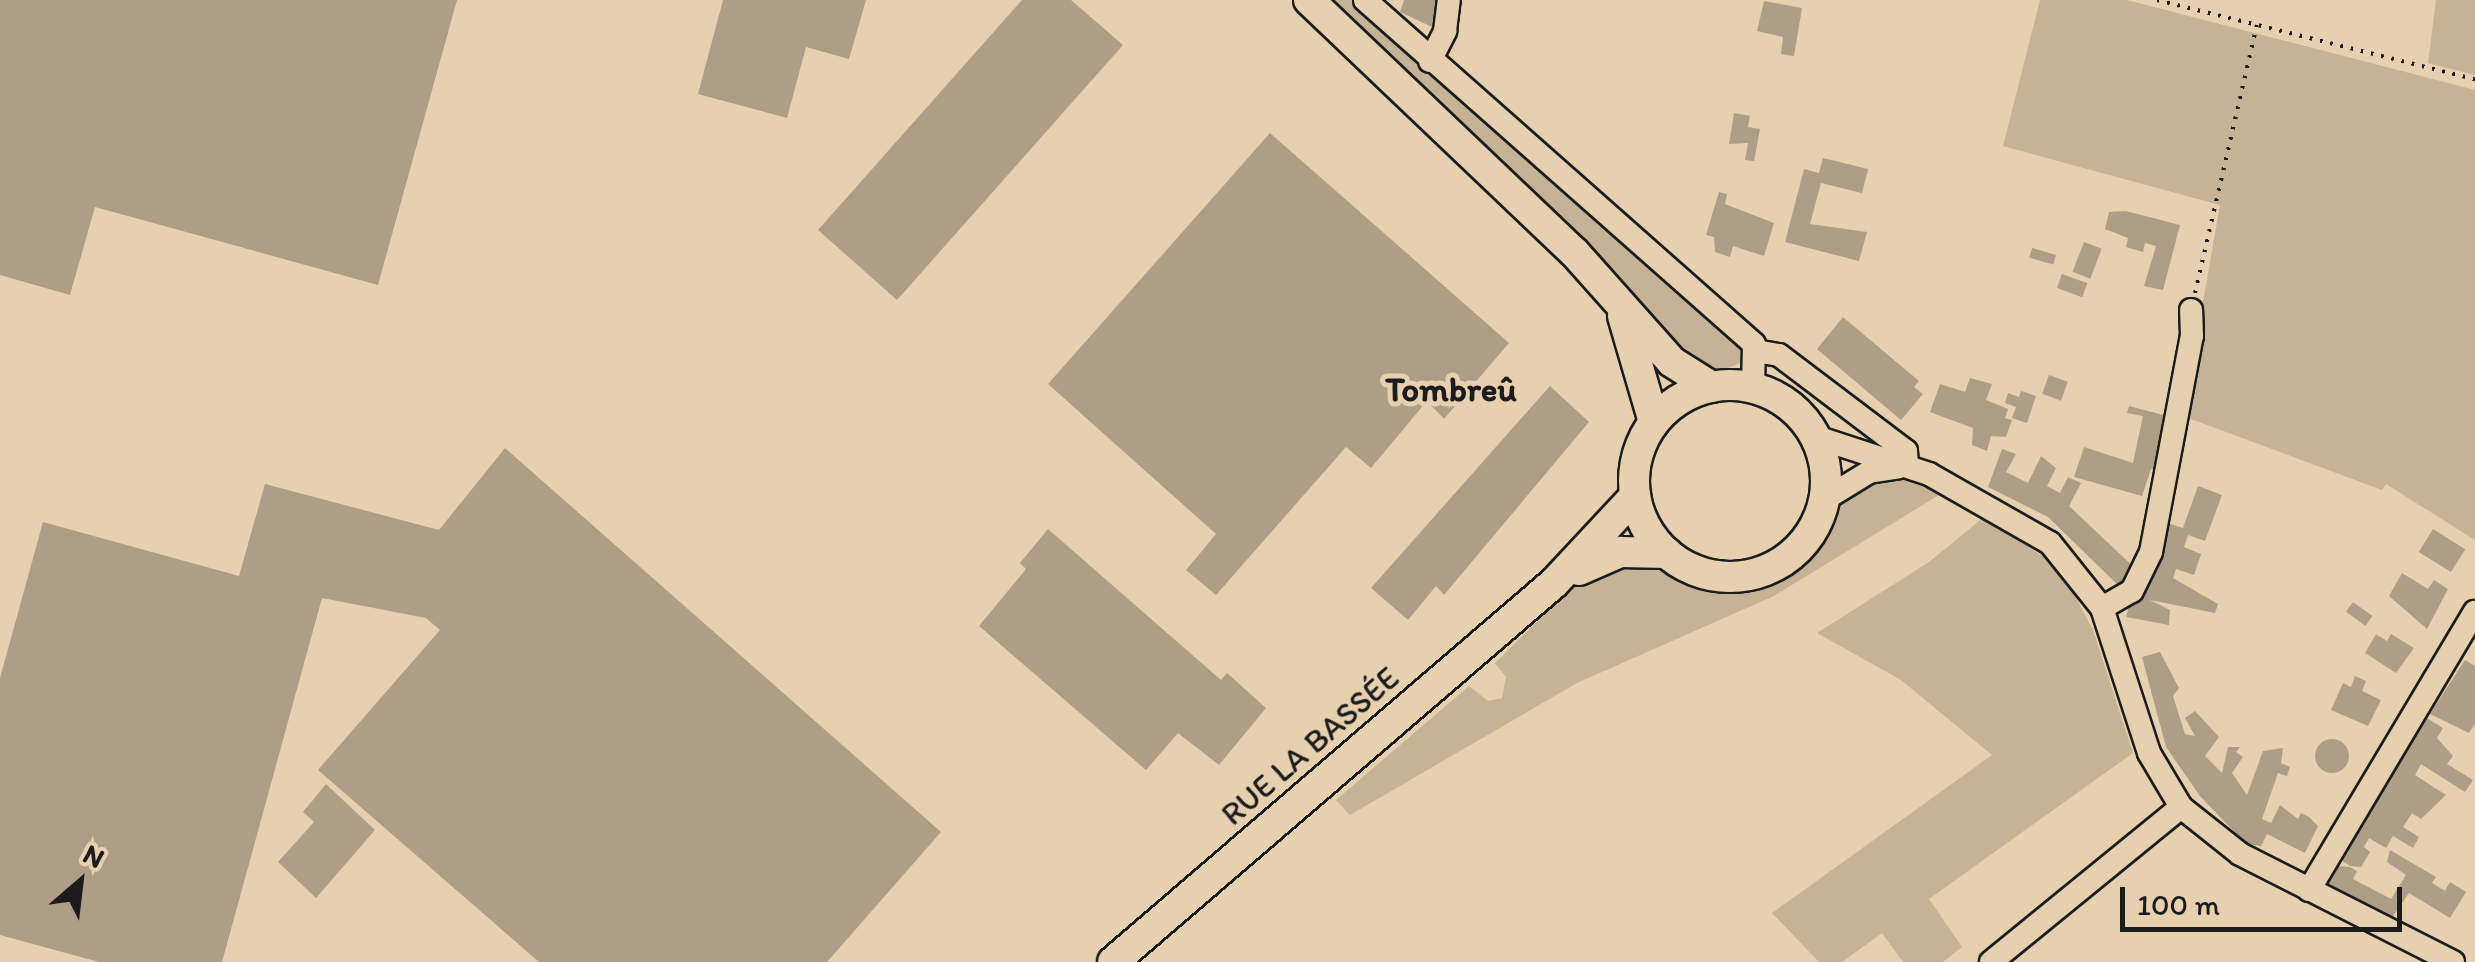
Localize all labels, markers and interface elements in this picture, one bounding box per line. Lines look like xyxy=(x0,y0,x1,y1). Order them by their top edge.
district label: Tombreû xyxy=(1385,368,1517,410)
street label: RUE LA BASSÉE xyxy=(1214,659,1406,833)
north arrow xyxy=(30,832,130,932)
text: N xyxy=(78,836,110,875)
scale bar xyxy=(2125,867,2408,929)
text: 100 m xyxy=(2137,886,2220,923)

